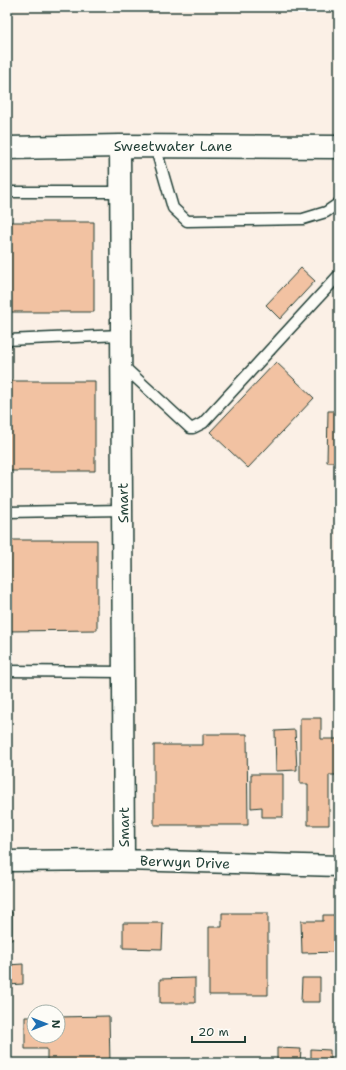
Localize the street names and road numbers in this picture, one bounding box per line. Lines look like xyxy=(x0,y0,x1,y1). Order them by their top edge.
street label: Sweetwater Lane xyxy=(114,137,232,155)
street label: Smart xyxy=(114,483,132,523)
street label: Smart xyxy=(115,807,133,847)
street label: Berwyn Drive xyxy=(140,851,230,873)

